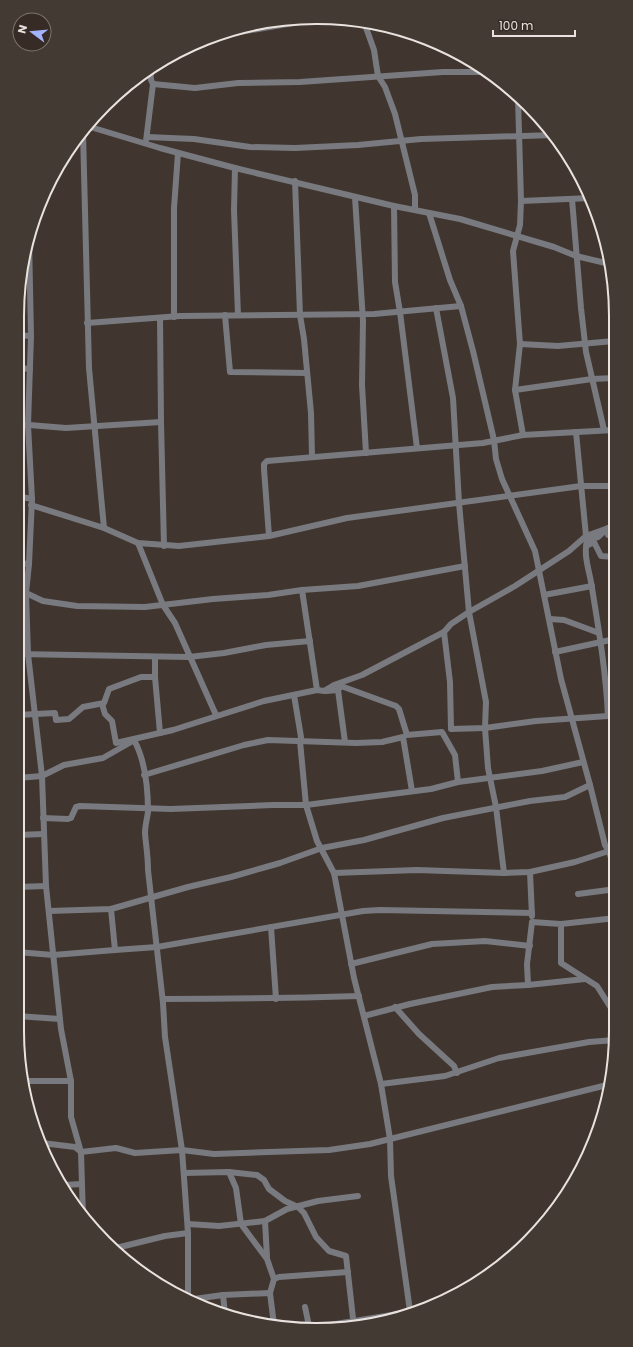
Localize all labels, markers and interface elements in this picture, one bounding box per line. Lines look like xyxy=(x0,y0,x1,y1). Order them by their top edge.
north arrow xyxy=(12,12,52,52)
scale bar xyxy=(493,12,575,38)
text: 100 m xyxy=(499,17,533,34)
text: N xyxy=(14,23,31,35)

